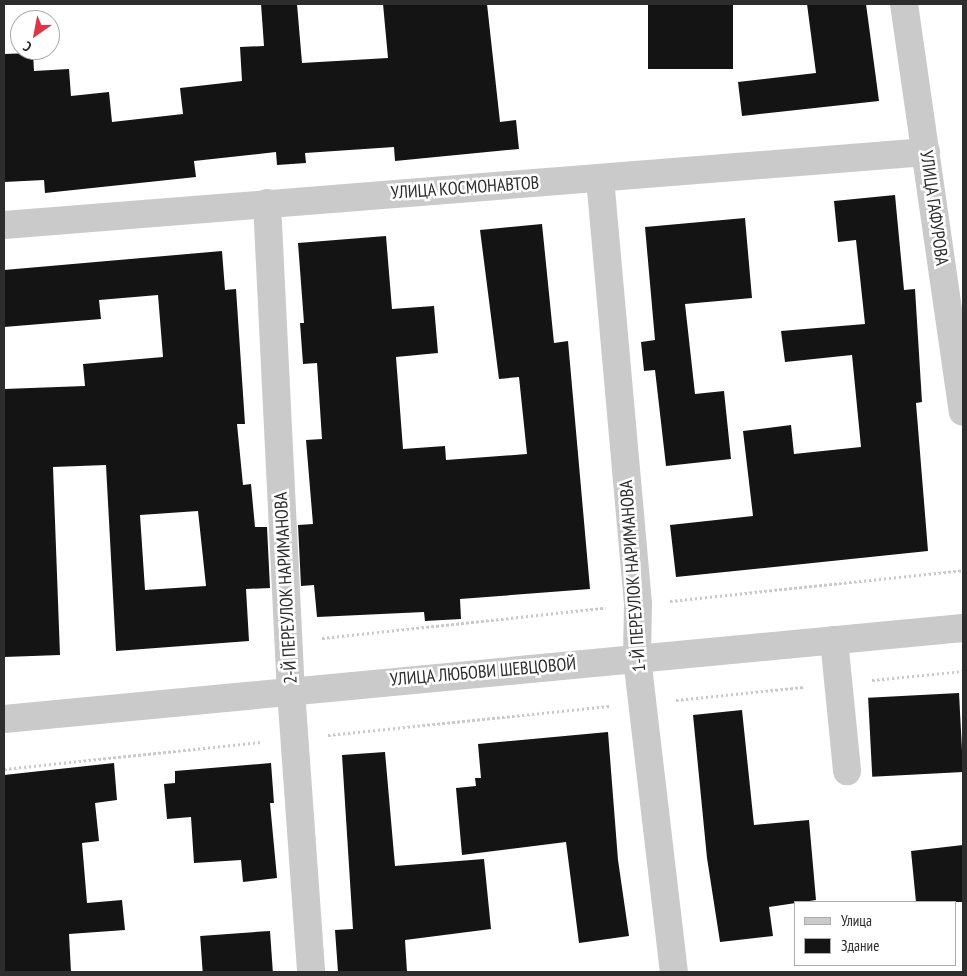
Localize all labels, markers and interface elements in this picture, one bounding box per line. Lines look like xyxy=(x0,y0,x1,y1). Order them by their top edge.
north arrow xyxy=(10,10,60,60)
text: С xyxy=(20,37,35,56)
street label: УЛИЦА ГАФУРОВА xyxy=(915,149,953,267)
street label: УЛИЦА КОСМОНАВТОВ xyxy=(390,172,540,204)
street label: 1-Й ПЕРЕУЛОК НАРИМАНОВА xyxy=(616,479,650,673)
street label: 2-Й ПЕРЕУЛОК НАРИМАНОВА xyxy=(270,492,302,684)
street label: УЛИЦА ЛЮБОВИ ШЕВЦОВОЙ xyxy=(389,653,577,691)
legend xyxy=(794,901,957,966)
text: Улица xyxy=(841,911,872,930)
text: Здание xyxy=(841,936,879,955)

